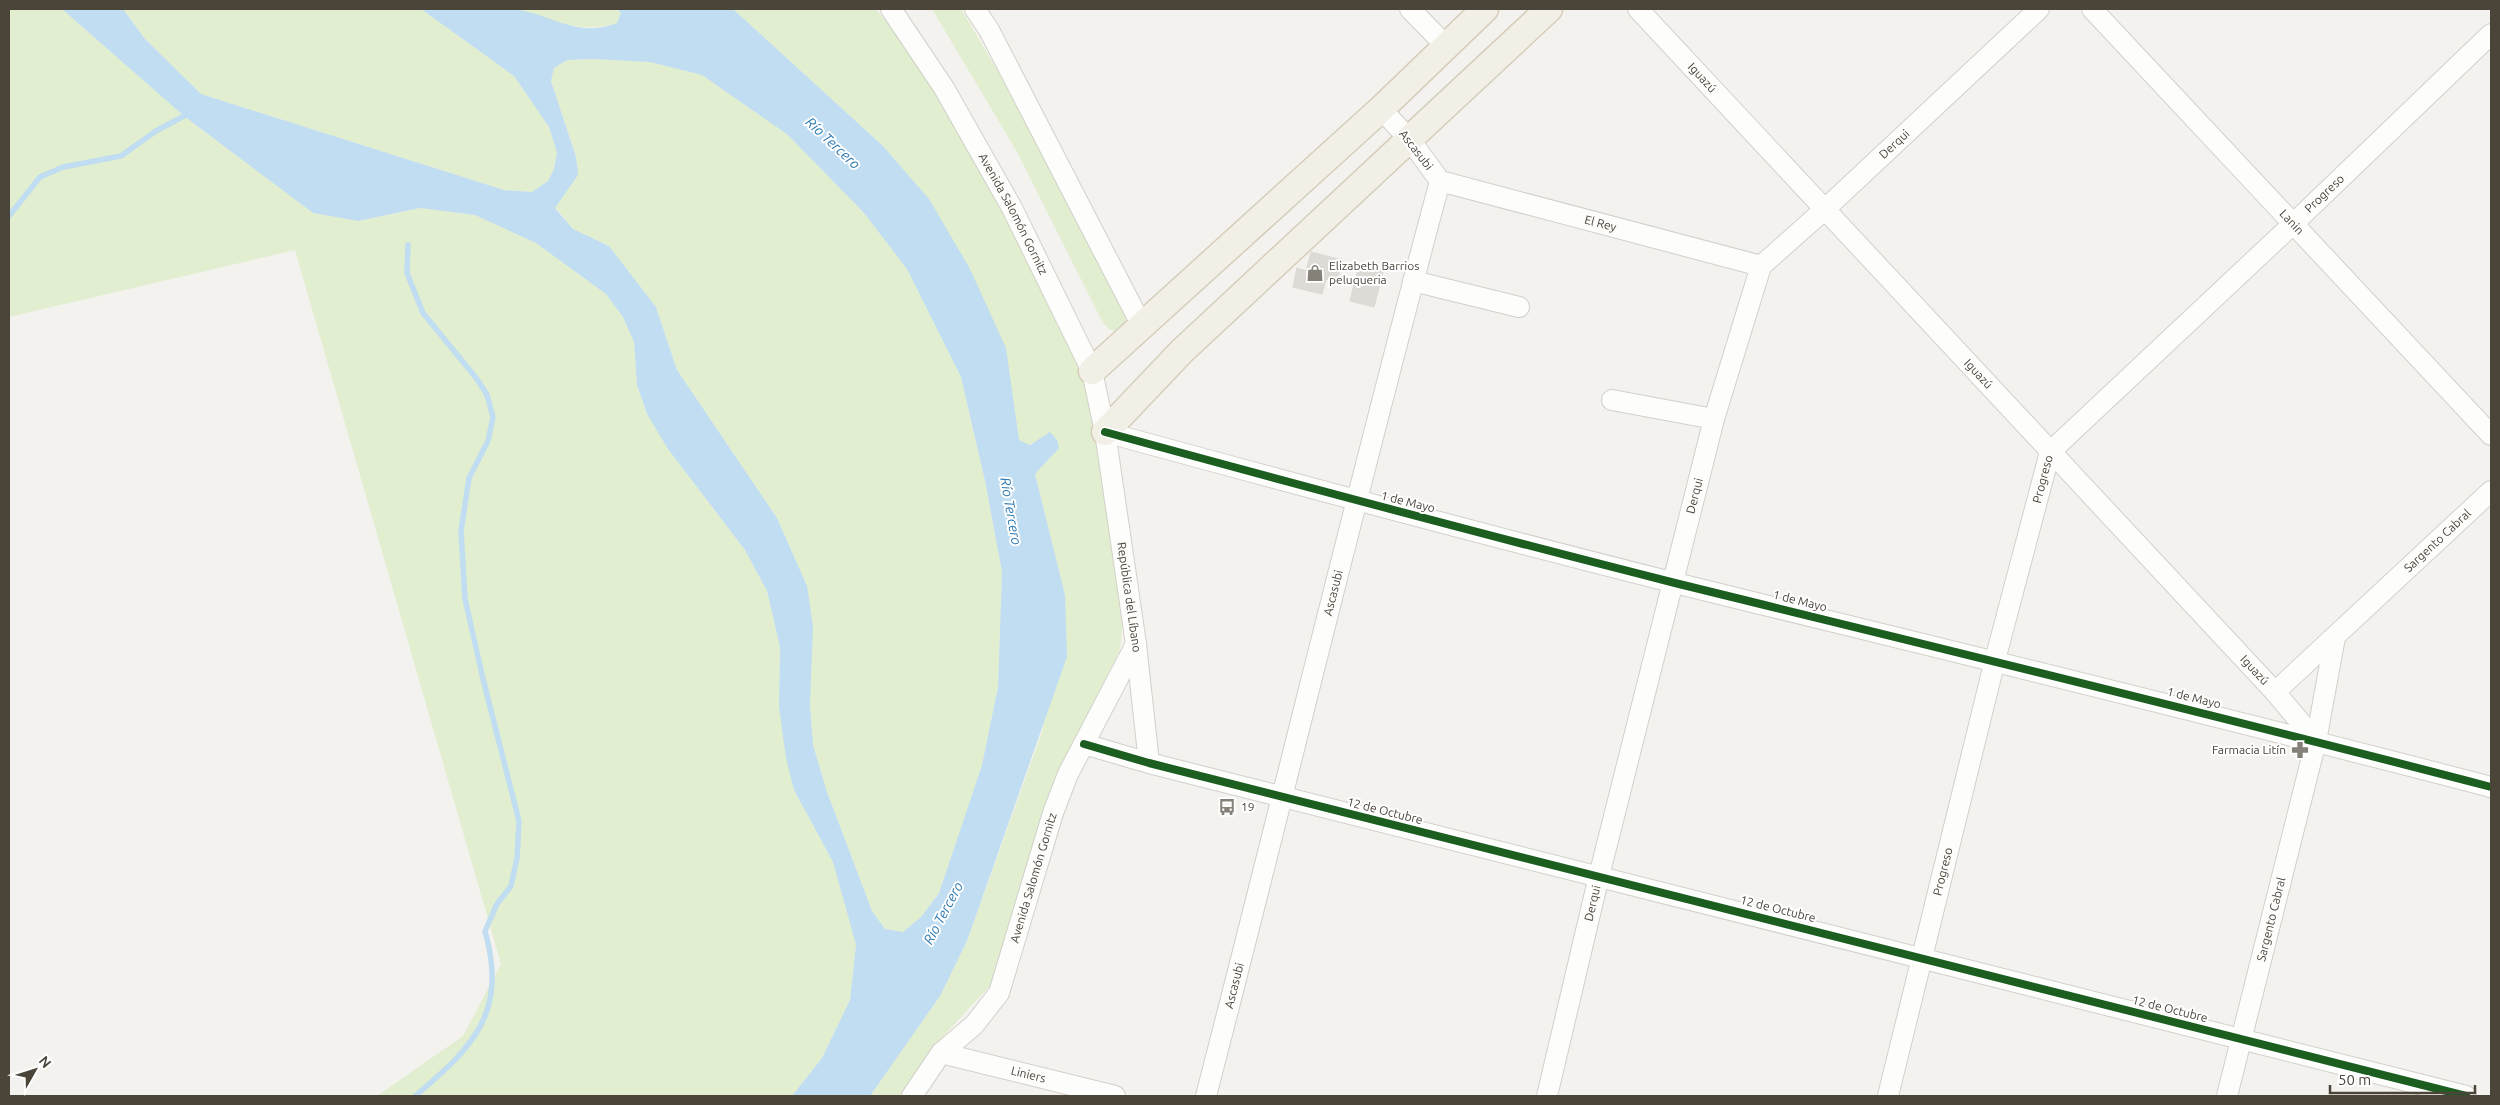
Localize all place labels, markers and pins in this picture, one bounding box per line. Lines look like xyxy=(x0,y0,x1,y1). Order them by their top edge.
place label: Elizabeth Barrios peluqueria xyxy=(1329,259,1419,286)
shop icon: Elizabeth Barrios peluqueria xyxy=(1305,263,1325,283)
pharmacy icon: Farmacia Litín xyxy=(2290,740,2310,760)
place label: Farmacia Litín xyxy=(2212,743,2286,756)
bus stop icon: 19 xyxy=(1217,797,1237,817)
place label: 19 xyxy=(1241,800,1255,813)

